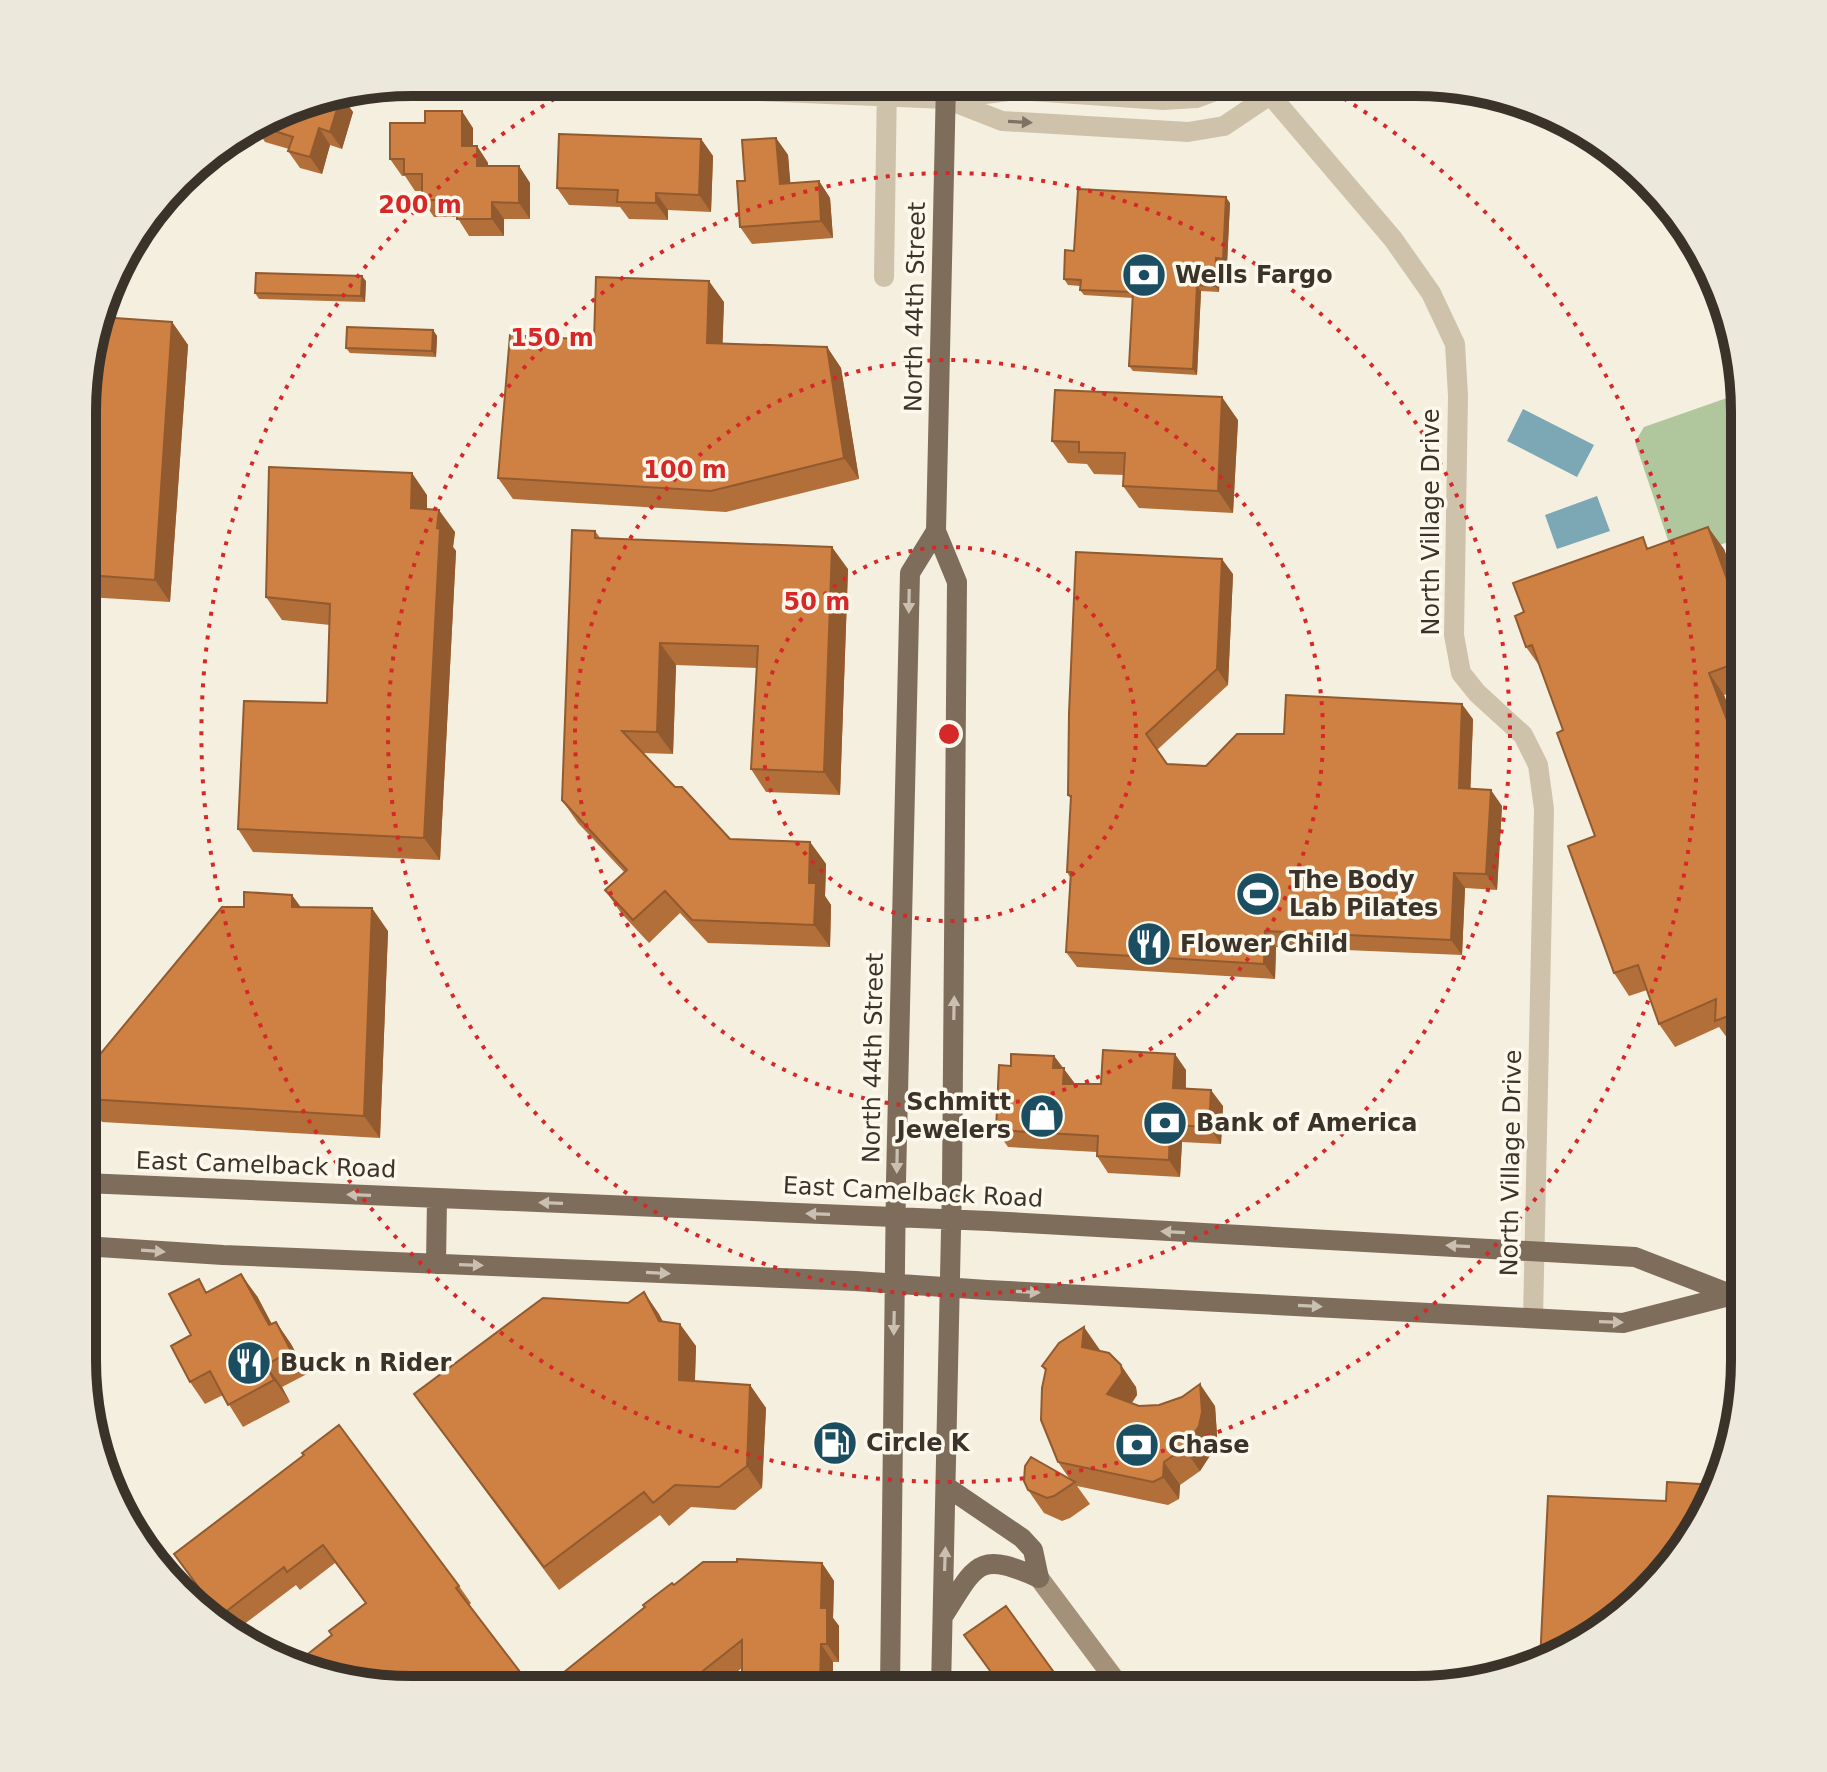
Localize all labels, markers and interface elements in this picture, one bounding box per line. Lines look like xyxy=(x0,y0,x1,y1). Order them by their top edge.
one-way arrow xyxy=(1008,116,1033,129)
text: 200 m xyxy=(378,191,462,219)
street label: North 44th Street xyxy=(899,202,931,412)
bank icon: Wells Fargo xyxy=(1120,251,1168,299)
place label: Wells Fargo xyxy=(1175,261,1333,289)
text: 150 m xyxy=(510,324,594,352)
street label: North Village Drive xyxy=(1417,409,1445,635)
text: 100 m xyxy=(643,456,727,484)
text: 50 m xyxy=(784,588,850,616)
one-way arrow xyxy=(903,589,916,614)
centre of rings xyxy=(935,720,963,748)
place label: The Body Lab Pilates xyxy=(1289,866,1438,922)
sports icon: The Body Lab Pilates xyxy=(1234,870,1282,918)
restaurant icon: Flower Child xyxy=(1125,920,1173,968)
place label: Flower Child xyxy=(1180,930,1348,958)
street label: North 44th Street xyxy=(857,953,889,1163)
one-way arrow xyxy=(948,995,960,1020)
street label: North Village Drive xyxy=(1495,1049,1527,1277)
place label: Schmitt Jewelers xyxy=(895,1088,1011,1144)
shop icon: Schmitt Jewelers xyxy=(1018,1092,1066,1140)
bank icon: Bank of America xyxy=(1141,1099,1189,1147)
place label: Bank of America xyxy=(1196,1109,1418,1137)
street label: East Camelback Road xyxy=(135,1146,397,1184)
one-way arrow xyxy=(891,1149,903,1174)
street label: East Camelback Road xyxy=(782,1171,1044,1213)
one-way arrow xyxy=(346,1188,371,1201)
one-way arrow xyxy=(538,1196,563,1209)
one-way arrow xyxy=(805,1207,830,1220)
one-way arrow xyxy=(1160,1225,1185,1238)
one-way arrow xyxy=(1445,1240,1470,1253)
one-way arrow xyxy=(141,1245,166,1258)
one-way arrow xyxy=(459,1259,484,1272)
one-way arrow xyxy=(646,1267,671,1280)
one-way arrow xyxy=(1016,1286,1041,1299)
one-way arrow xyxy=(1298,1300,1323,1313)
one-way arrow xyxy=(888,1311,901,1336)
one-way arrow xyxy=(1599,1316,1624,1328)
restaurant icon: Buck n Rider xyxy=(225,1339,273,1387)
place label: Buck n Rider xyxy=(280,1349,452,1377)
fuel station icon: Circle K xyxy=(811,1419,859,1467)
bank icon: Chase xyxy=(1113,1421,1161,1469)
place label: Circle K xyxy=(866,1429,971,1457)
place label: Chase xyxy=(1168,1431,1249,1459)
one-way arrow xyxy=(938,1546,951,1571)

